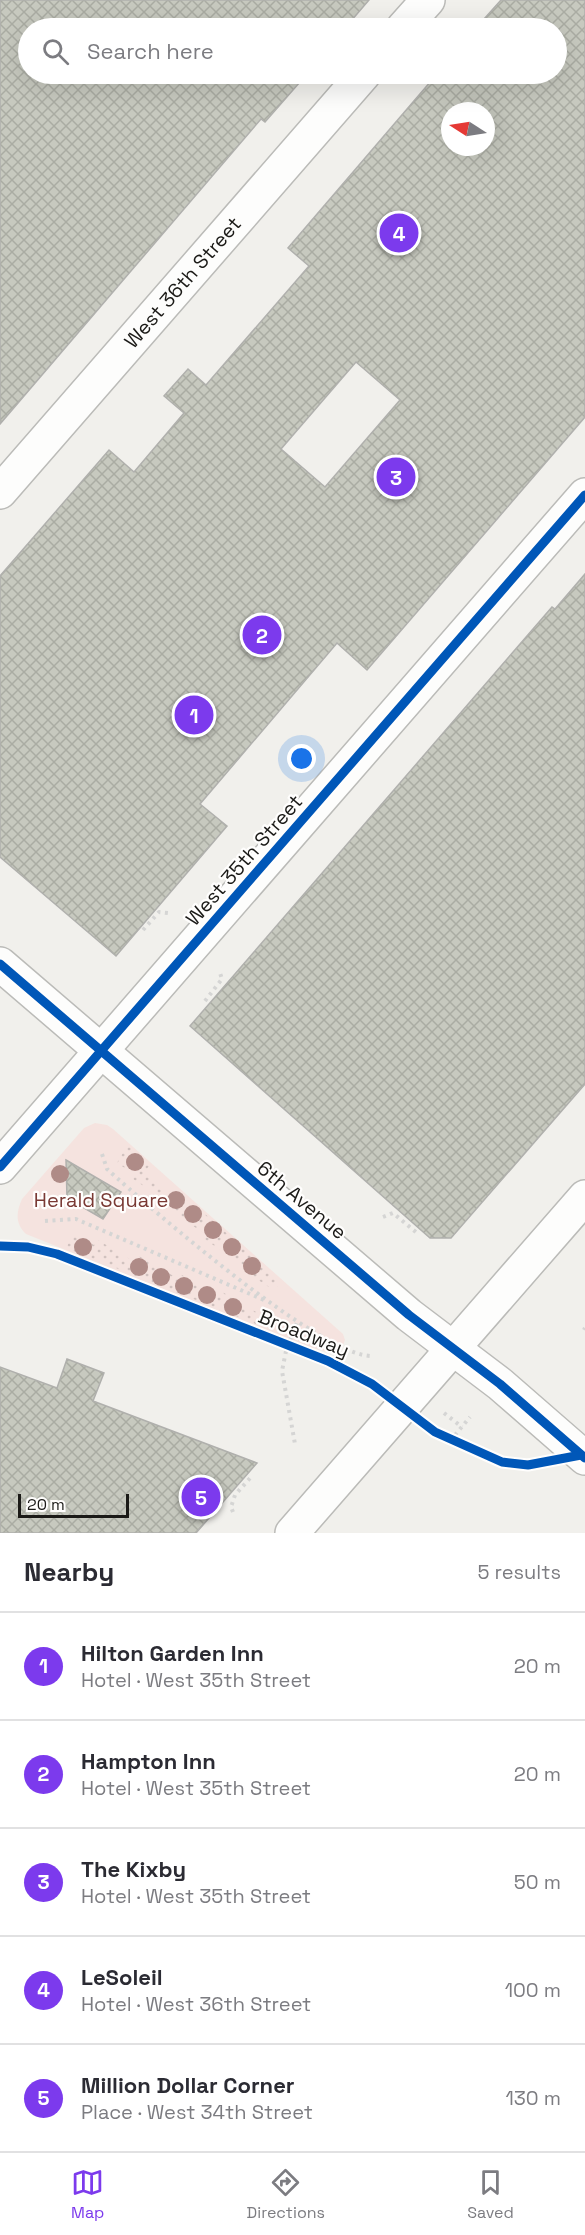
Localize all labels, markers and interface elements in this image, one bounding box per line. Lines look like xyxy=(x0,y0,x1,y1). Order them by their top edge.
search box xyxy=(18,18,567,84)
icon: search xyxy=(39,35,72,68)
text: Search here xyxy=(87,37,214,65)
north arrow xyxy=(441,102,495,156)
pin: 4 xyxy=(380,210,418,256)
street label: West 36th Street xyxy=(118,211,247,353)
pin: 3 xyxy=(376,454,416,500)
pin: 2 xyxy=(242,612,282,658)
pin: 1 xyxy=(174,692,214,738)
your location xyxy=(287,744,316,773)
street label: West 35th Street xyxy=(180,789,308,931)
street label: 6th Avenue xyxy=(252,1155,352,1245)
park label: Herald Square xyxy=(34,1187,168,1213)
street label: Broadway xyxy=(255,1303,353,1363)
pin: 5 xyxy=(182,1474,220,1520)
scale bar xyxy=(18,1491,129,1518)
text: 20 m xyxy=(27,1494,65,1515)
text: Nearby xyxy=(24,1555,114,1589)
text: 5 results xyxy=(477,1559,561,1585)
text: Hilton Garden Inn xyxy=(81,1639,264,1667)
text: 1 xyxy=(39,1653,48,1679)
text: 20 m xyxy=(514,1653,561,1679)
text: Hotel · West 35th Street xyxy=(81,1667,311,1693)
text: Hampton Inn xyxy=(81,1747,216,1775)
text: 2 xyxy=(38,1761,49,1787)
text: 20 m xyxy=(514,1761,561,1787)
text: Hotel · West 35th Street xyxy=(81,1775,311,1801)
text: The Kixby xyxy=(81,1855,186,1883)
text: 3 xyxy=(37,1869,50,1895)
text: 50 m xyxy=(514,1869,561,1895)
text: Hotel · West 35th Street xyxy=(81,1883,311,1909)
text: LeSoleil xyxy=(81,1963,163,1991)
text: 4 xyxy=(37,1977,50,2003)
text: 100 m xyxy=(505,1977,561,2003)
text: Hotel · West 36th Street xyxy=(81,1991,311,2017)
text: Million Dollar Corner xyxy=(81,2071,295,2099)
text: 5 xyxy=(38,2085,50,2111)
text: 130 m xyxy=(505,2085,561,2111)
text: Place · West 34th Street xyxy=(81,2099,313,2125)
tab: Map xyxy=(71,2166,104,2223)
tab: Directions xyxy=(247,2166,325,2223)
tab: Saved xyxy=(467,2166,514,2223)

